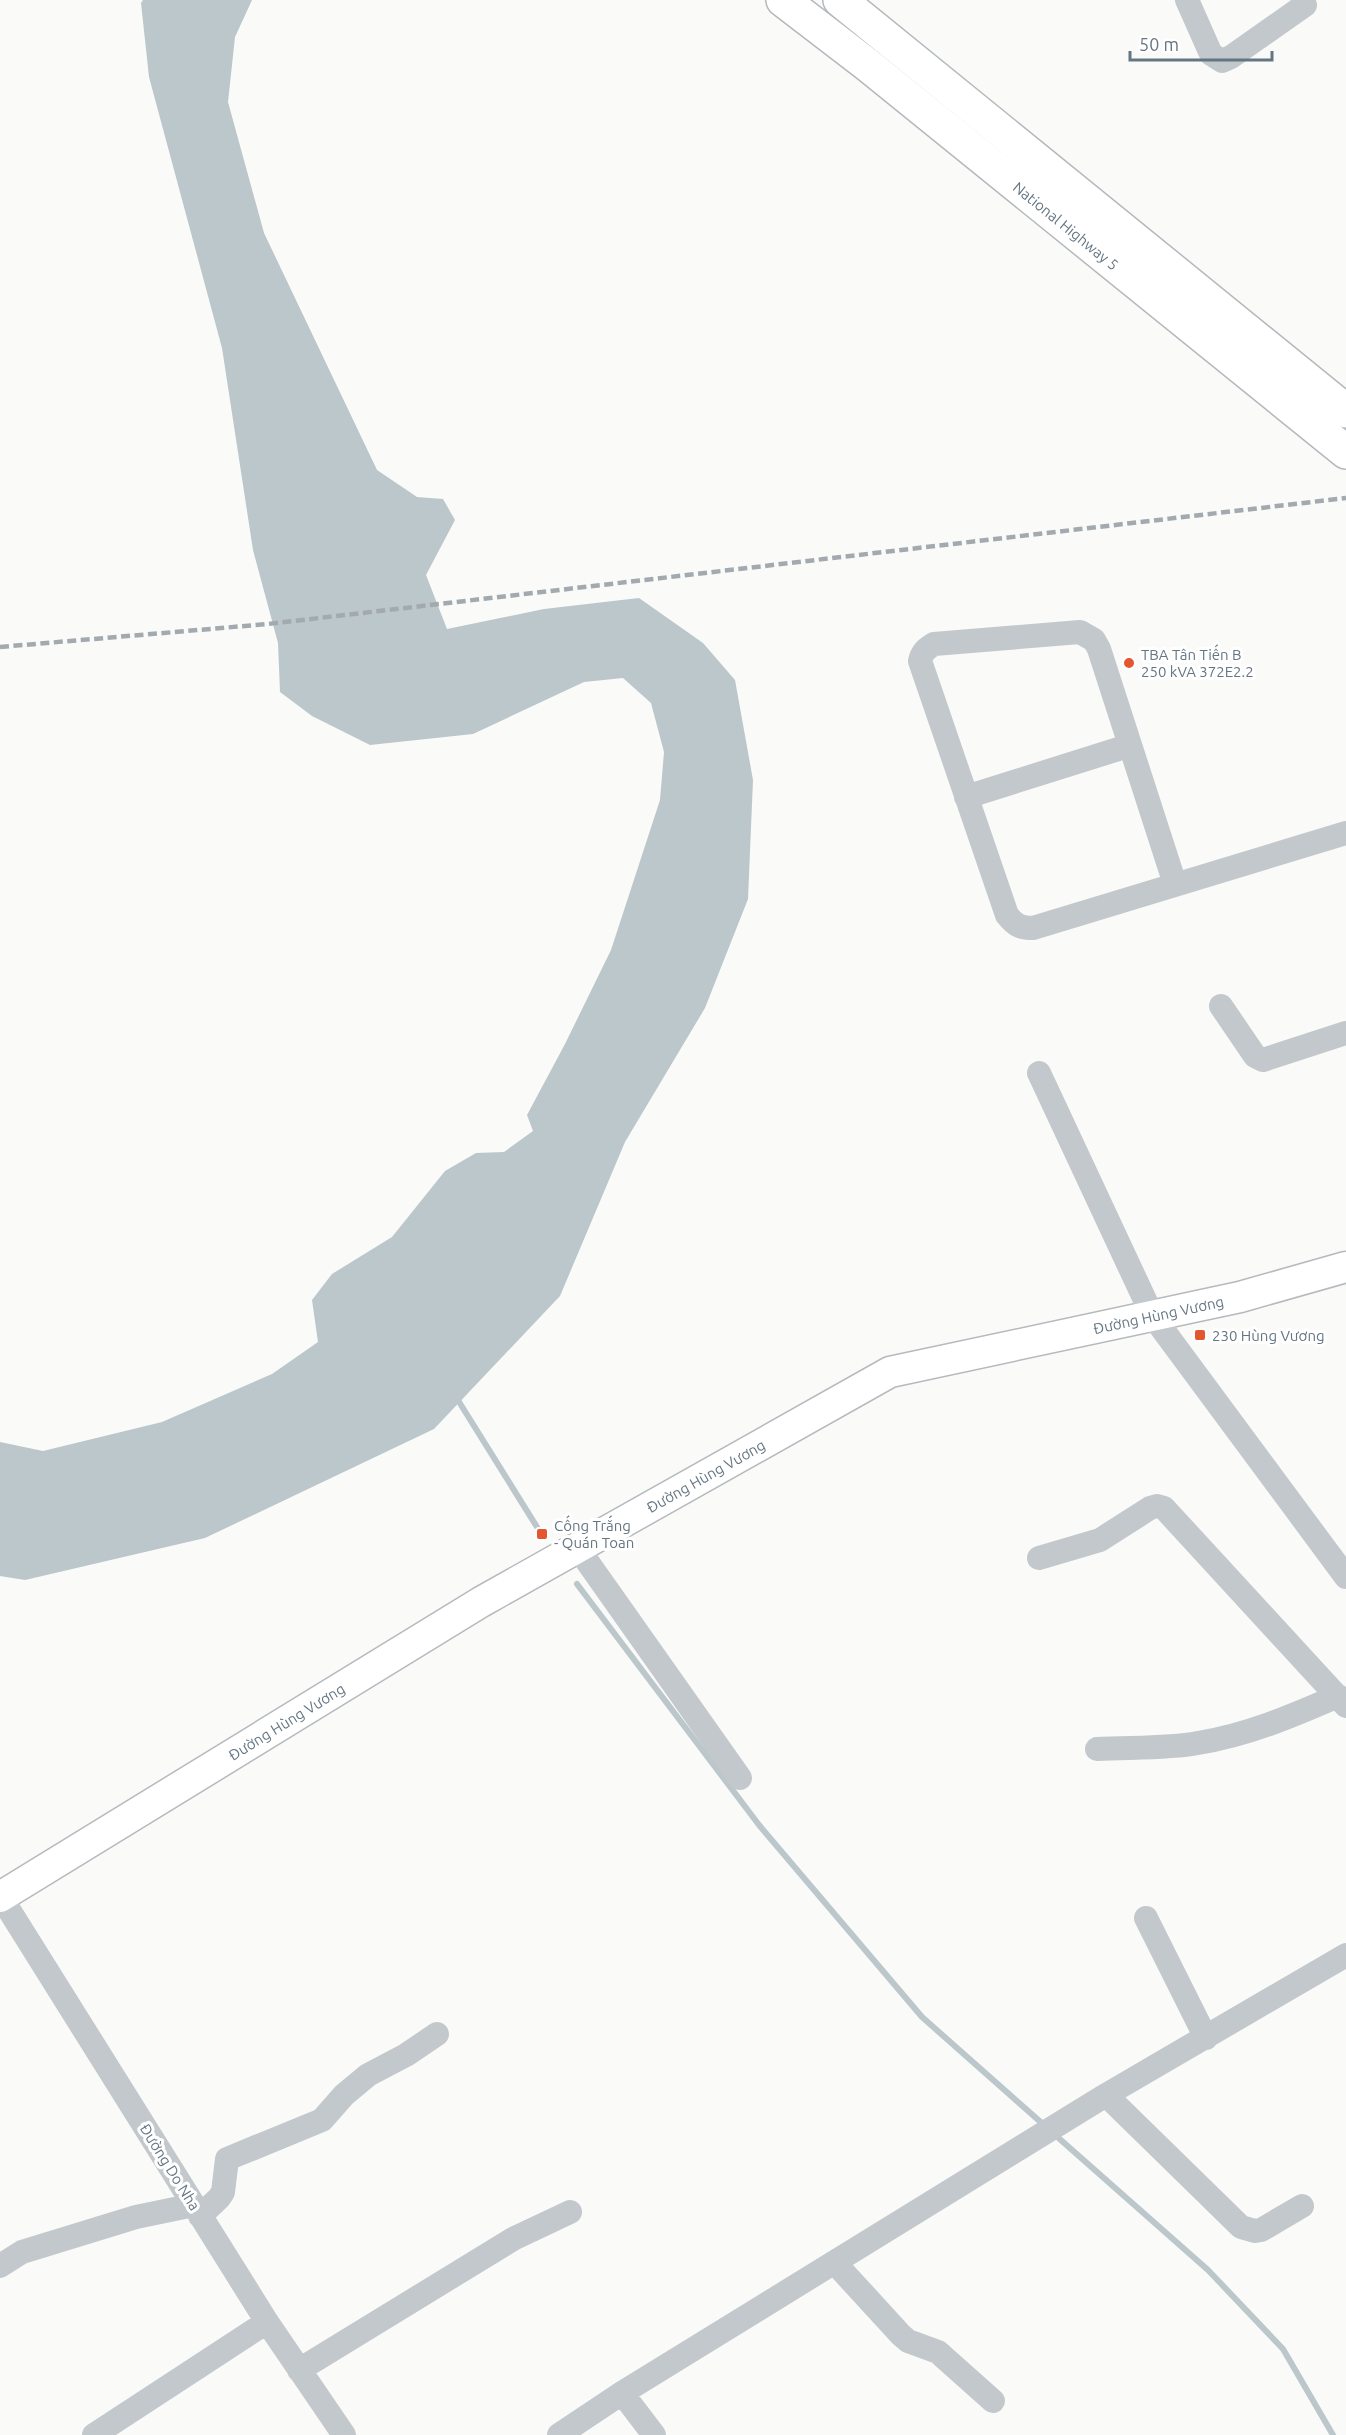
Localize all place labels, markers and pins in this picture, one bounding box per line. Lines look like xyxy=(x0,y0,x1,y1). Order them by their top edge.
place label: TBA Tân Tiến B 250 kVA 372E2.2 xyxy=(1141,644,1254,680)
marker: TBA Tân Tiến B 250 kVA 372E2.2 xyxy=(1122,656,1136,670)
place label: 230 Hùng Vương xyxy=(1212,1327,1325,1344)
marker: 230 Hùng Vương xyxy=(1193,1328,1207,1342)
place label: Cống Trắng - Quán Toan xyxy=(554,1515,634,1551)
marker: Cống Trắng - Quán Toan xyxy=(535,1527,549,1541)

